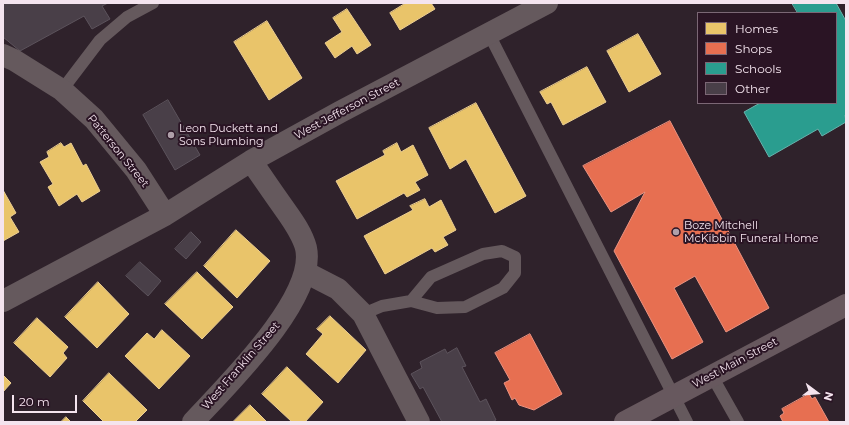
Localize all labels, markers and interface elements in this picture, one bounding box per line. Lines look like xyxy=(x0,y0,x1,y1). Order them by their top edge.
legend xyxy=(697,12,837,104)
text: Homes xyxy=(735,21,778,36)
text: Shops xyxy=(735,41,772,56)
text: Schools xyxy=(735,61,781,76)
street label: West Jefferson Street xyxy=(292,76,402,142)
text: Other xyxy=(735,81,770,96)
street label: Patterson Street xyxy=(85,112,151,190)
place label: Leon Duckett and Sons Plumbing xyxy=(179,122,278,148)
marker: Leon Duckett and Sons Plumbing xyxy=(166,130,176,140)
place label: Boze Mitchell McKibbin Funeral Home xyxy=(684,219,818,245)
marker: Boze Mitchell McKibbin Funeral Home xyxy=(671,227,681,237)
street label: West Franklin Street xyxy=(199,319,283,413)
street label: West Main Street xyxy=(690,335,780,391)
north arrow xyxy=(797,373,837,413)
scale bar xyxy=(14,387,79,413)
text: N xyxy=(821,390,836,403)
text: 20 m xyxy=(19,394,50,409)

